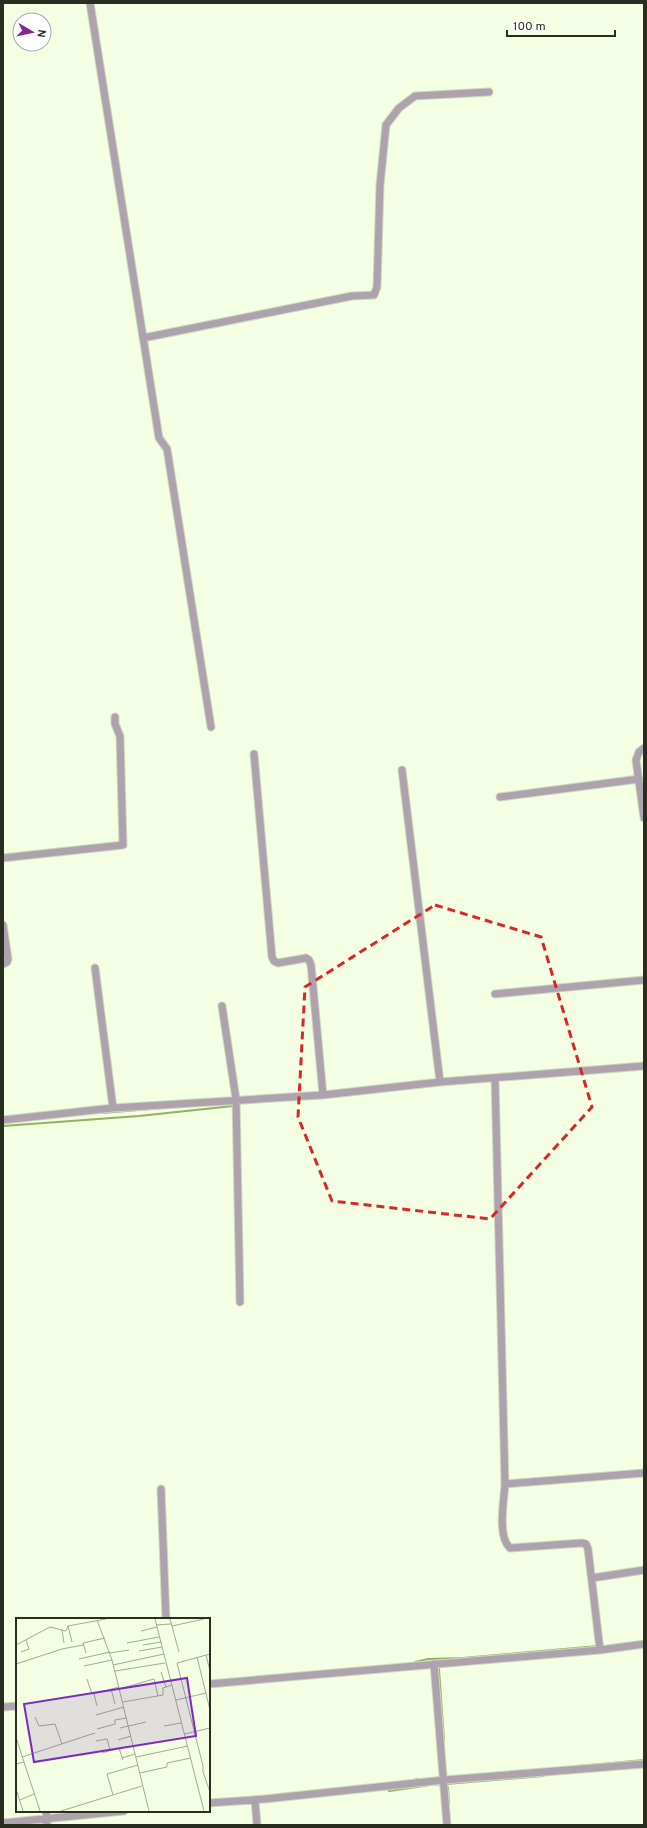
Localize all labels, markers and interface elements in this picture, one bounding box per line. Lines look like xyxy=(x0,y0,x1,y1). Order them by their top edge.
north arrow xyxy=(12,12,52,52)
scale bar xyxy=(507,12,615,38)
text: 100 m xyxy=(513,19,546,35)
text: N xyxy=(33,28,48,38)
inset map xyxy=(16,1618,210,1812)

